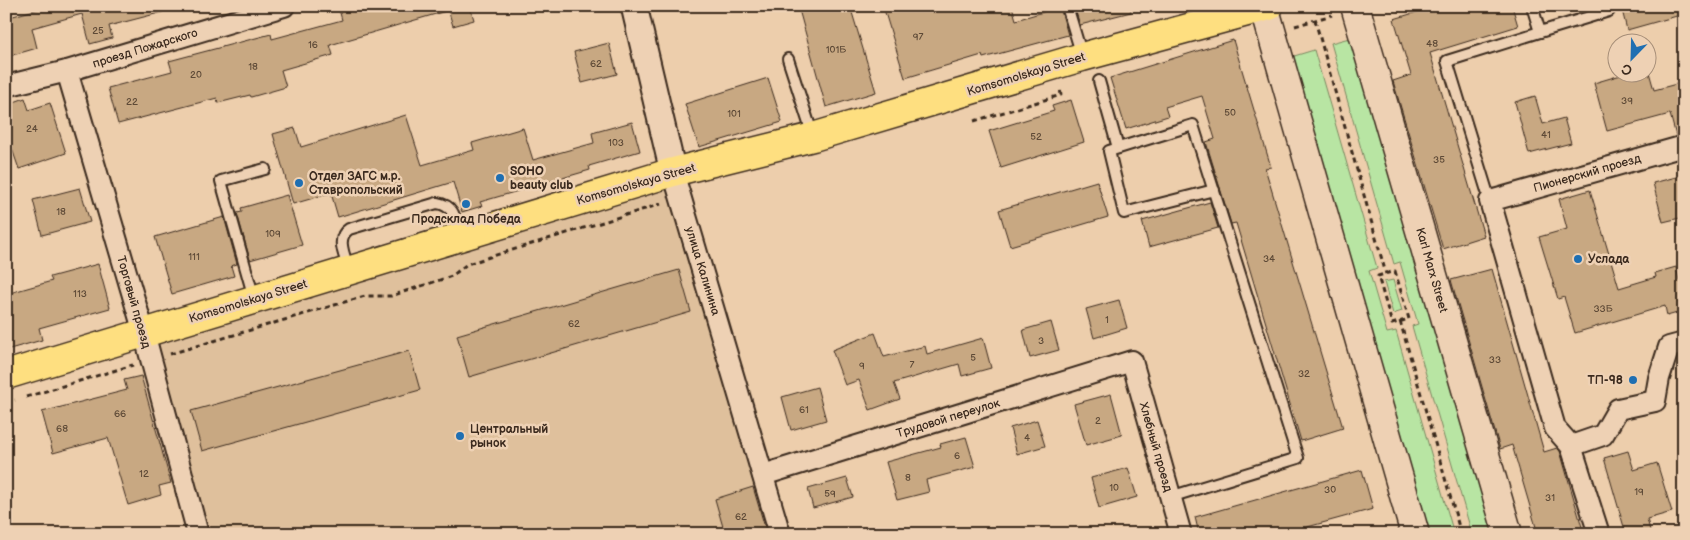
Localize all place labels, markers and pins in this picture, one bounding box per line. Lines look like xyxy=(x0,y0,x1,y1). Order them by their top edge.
place label: SOHO beauty club xyxy=(510,164,573,193)
place label: Отдел ЗАГС м.р. Ставропольский xyxy=(309,169,403,198)
marker: SOHO beauty club xyxy=(494,172,506,184)
marker: Отдел ЗАГС м.р. Ставропольский xyxy=(293,177,305,189)
marker: Продсклад Победа xyxy=(460,198,472,210)
place label: Продсклад Победа xyxy=(411,212,522,227)
place label: Услада xyxy=(1588,252,1630,267)
marker: Услада xyxy=(1572,253,1584,265)
place label: ТП-98 xyxy=(1588,373,1623,388)
marker: ТП-98 xyxy=(1627,374,1639,386)
place label: Центральный рынок xyxy=(470,422,548,451)
marker: Центральный рынок xyxy=(454,430,466,442)

